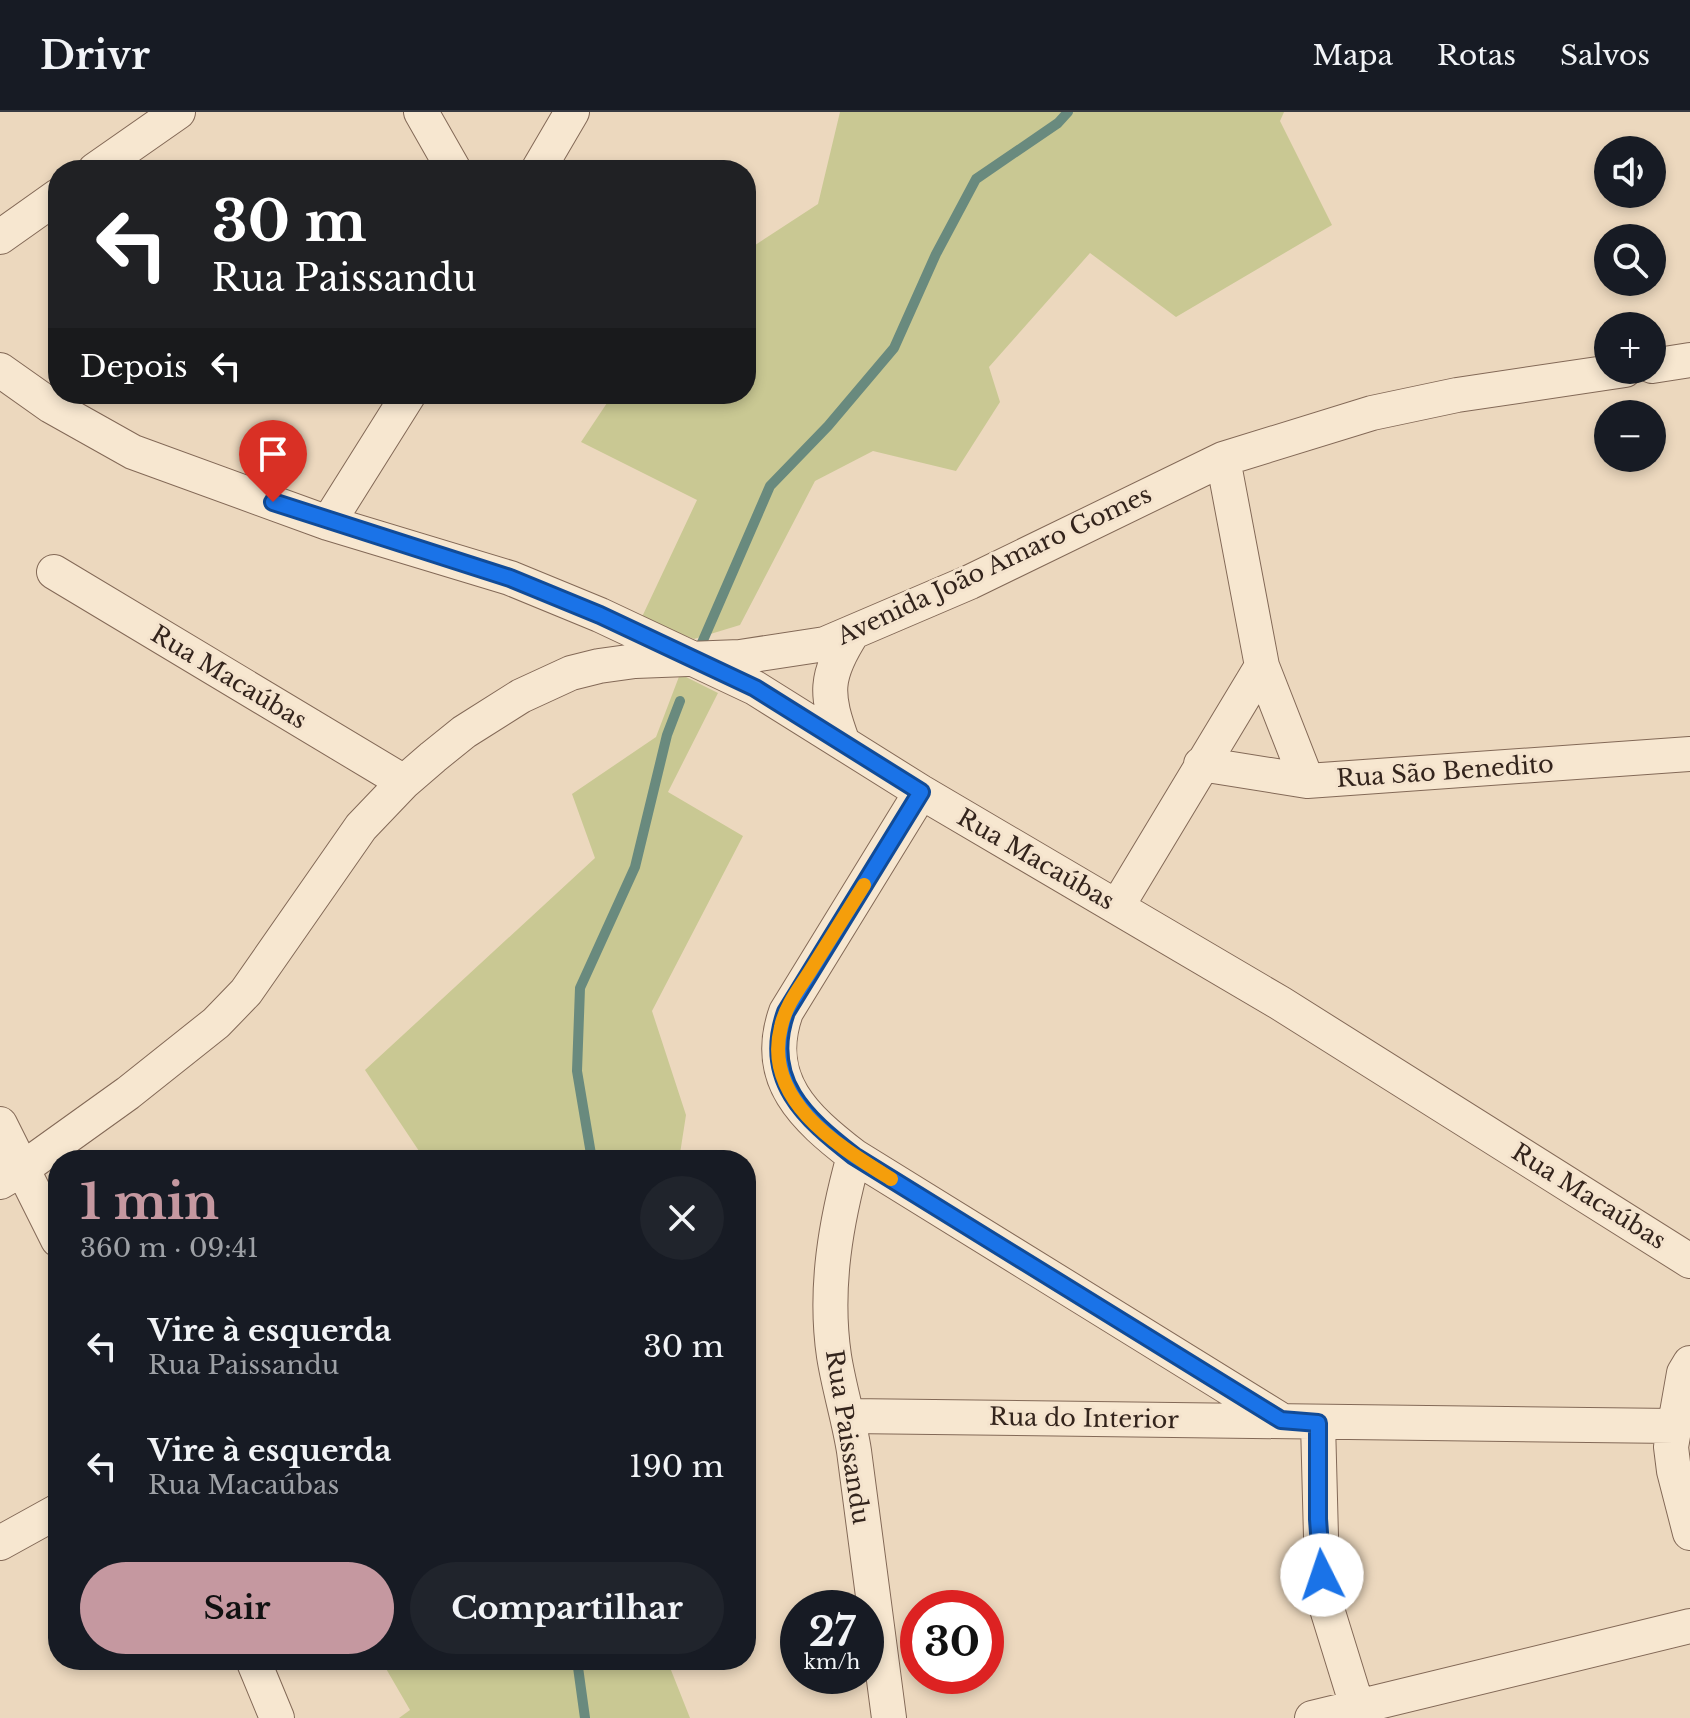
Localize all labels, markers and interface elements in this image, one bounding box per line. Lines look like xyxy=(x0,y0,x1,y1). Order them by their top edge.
text: Drivr xyxy=(40,32,150,79)
text: Mapa xyxy=(1313,38,1393,73)
text: Rotas xyxy=(1437,38,1516,73)
text: Salvos xyxy=(1560,38,1650,73)
map controls xyxy=(1594,136,1666,472)
button: sound xyxy=(1594,136,1666,208)
text: 30 m xyxy=(212,187,367,256)
icon: left xyxy=(80,192,184,296)
button: search xyxy=(1594,224,1666,296)
text: Rua Paissandu xyxy=(212,256,477,301)
button: + xyxy=(1594,312,1666,384)
icon: left xyxy=(204,344,248,388)
text: Depois xyxy=(80,348,188,385)
button: − xyxy=(1594,400,1666,472)
pin xyxy=(239,420,307,502)
icon: arrive xyxy=(251,432,295,476)
street label: Avenida João Amaro Gomes xyxy=(831,479,1156,651)
street label: Rua Macaúbas xyxy=(146,619,312,735)
street label: Rua São Benedito xyxy=(1335,749,1555,793)
street label: Rua Macaúbas xyxy=(952,802,1120,916)
street label: Rua Macaúbas xyxy=(1506,1137,1672,1255)
text: 1 min xyxy=(80,1172,219,1232)
button: close xyxy=(640,1176,724,1260)
text: 360 m · 09:41 xyxy=(80,1232,259,1264)
text: Vire à esquerda xyxy=(148,1312,391,1349)
icon: left xyxy=(80,1324,124,1368)
text: 30 m xyxy=(643,1328,724,1365)
street label: Rua Paissandu xyxy=(820,1348,876,1526)
text: Rua Paissandu xyxy=(148,1349,339,1381)
street label: Rua do Interior xyxy=(989,1402,1180,1434)
text: Vire à esquerda xyxy=(148,1432,391,1469)
icon: left xyxy=(80,1444,124,1488)
text: 190 m xyxy=(629,1448,724,1485)
text: Rua Macaúbas xyxy=(148,1469,339,1501)
position arrow xyxy=(1280,1533,1364,1617)
button: Sair xyxy=(80,1562,394,1654)
button: Compartilhar xyxy=(410,1562,724,1654)
speed limit sign: 30 xyxy=(900,1590,1004,1694)
text: 27 xyxy=(809,1607,855,1657)
text: km/h xyxy=(804,1650,860,1674)

